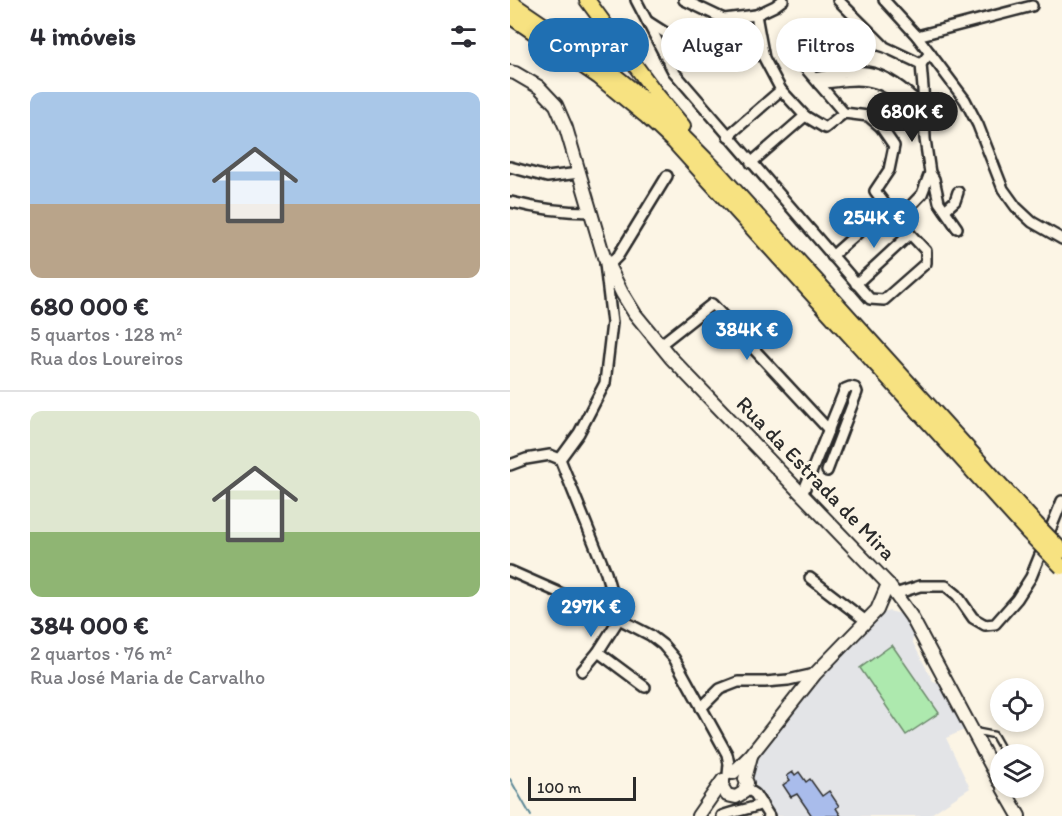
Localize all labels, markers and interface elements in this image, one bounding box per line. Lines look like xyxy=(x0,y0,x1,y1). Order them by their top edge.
chip: Comprar xyxy=(528,18,649,72)
chip: Alugar xyxy=(661,18,764,72)
chip: Filtros xyxy=(776,18,876,72)
text: 4 imóveis xyxy=(30,20,136,52)
icon: filters xyxy=(447,20,480,53)
pin: 680K € xyxy=(863,92,961,143)
text: 680K € xyxy=(881,99,943,123)
icon: home xyxy=(201,131,309,239)
pin: 254K € xyxy=(825,198,923,249)
text: 254K € xyxy=(843,205,905,229)
text: 680 000 € xyxy=(30,290,149,322)
pin: 384K € xyxy=(698,310,796,361)
text: 384K € xyxy=(716,317,778,341)
text: 5 quartos · 128 m² xyxy=(30,322,182,346)
text: Rua dos Loureiros xyxy=(30,346,183,370)
street label: Rua da Estrada de Mira xyxy=(731,390,901,566)
icon: home xyxy=(201,450,309,558)
pin: 297K € xyxy=(542,587,640,638)
text: 297K € xyxy=(561,594,621,618)
text: 384 000 € xyxy=(30,609,149,641)
text: 2 quartos · 76 m² xyxy=(30,641,172,665)
text: Rua José Maria de Carvalho xyxy=(30,665,265,689)
map controls xyxy=(990,678,1044,798)
button: locate xyxy=(990,678,1044,732)
button: layers xyxy=(990,744,1044,798)
scale bar xyxy=(528,774,636,802)
text: 100 m xyxy=(537,778,581,797)

